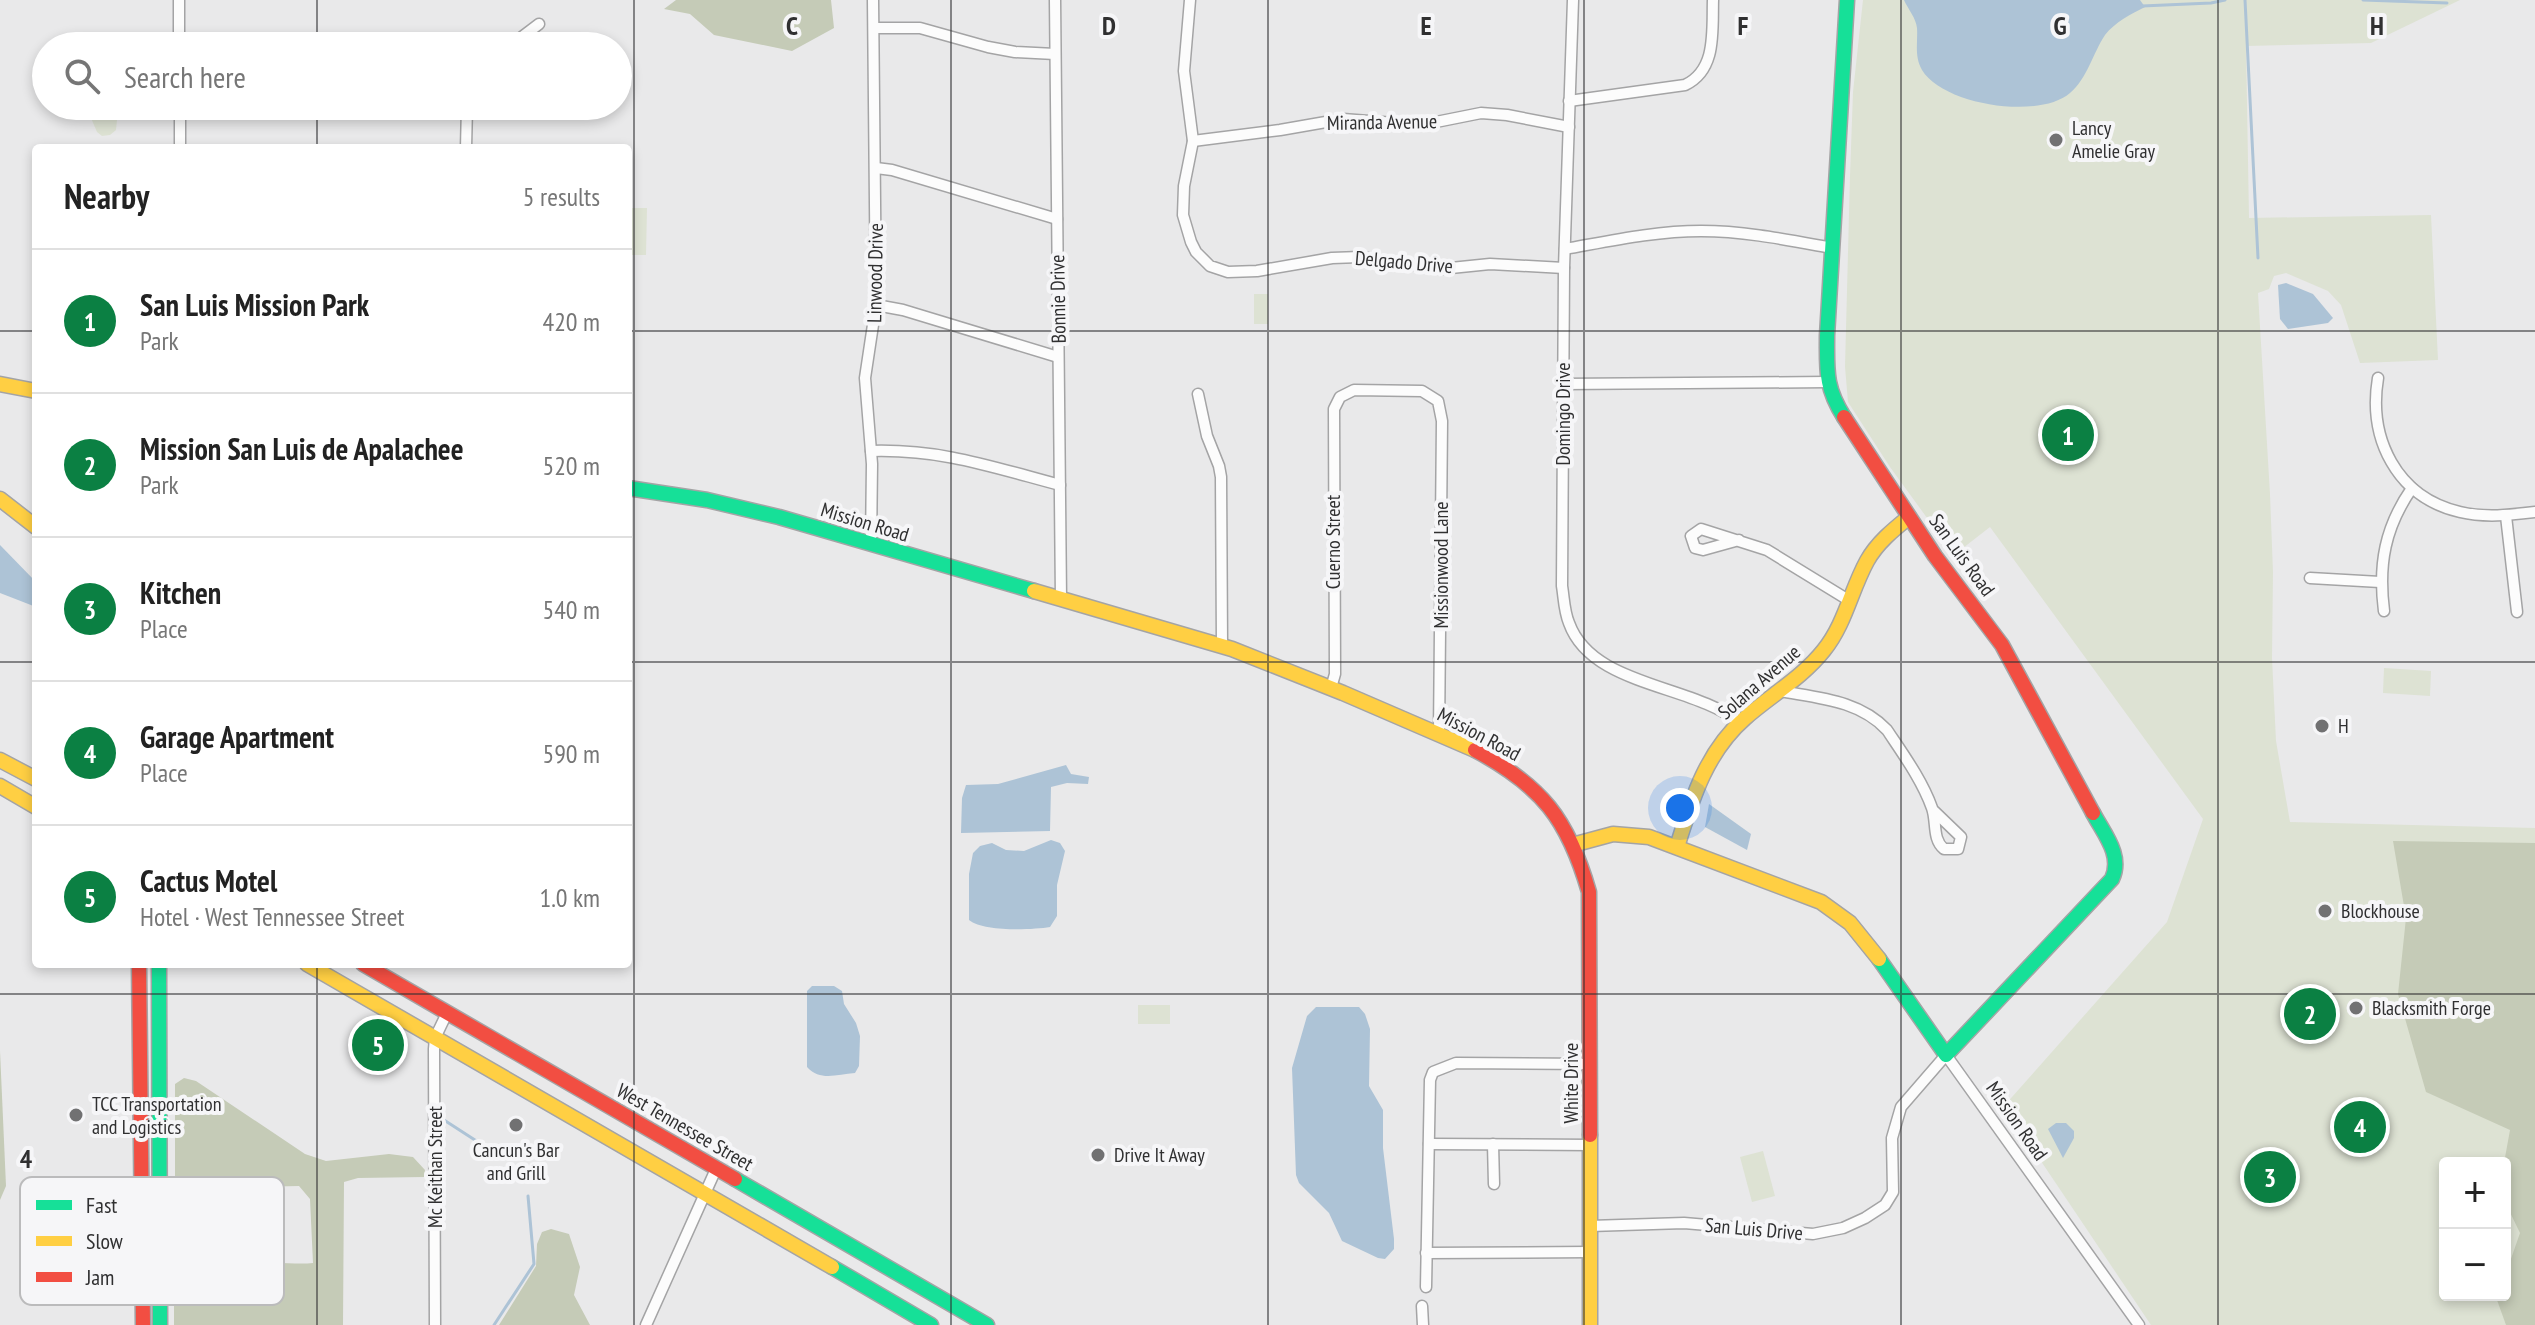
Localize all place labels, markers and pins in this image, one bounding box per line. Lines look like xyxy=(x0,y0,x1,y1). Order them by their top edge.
place label: Lancy Amelie Gray xyxy=(2072,115,2156,164)
marker: Lancy Amelie Gray xyxy=(2047,131,2065,149)
pin: 1 xyxy=(2042,405,2094,465)
place label: H xyxy=(2338,713,2349,739)
marker: H xyxy=(2313,717,2331,735)
place label: Blockhouse xyxy=(2341,898,2420,924)
marker: Blockhouse xyxy=(2316,902,2334,920)
pin: 2 xyxy=(2284,984,2336,1044)
place label: Blacksmith Forge xyxy=(2372,995,2491,1021)
marker: Blacksmith Forge xyxy=(2347,999,2365,1017)
pin: 5 xyxy=(352,1015,404,1075)
place label: TCC Transportation and Logistics xyxy=(92,1091,221,1140)
pin: 4 xyxy=(2334,1097,2386,1157)
marker: TCC Transportation and Logistics xyxy=(67,1106,85,1124)
marker: Cancun's Bar and Grill xyxy=(507,1116,525,1134)
place label: Cancun's Bar and Grill xyxy=(473,1137,560,1186)
place label: Drive It Away xyxy=(1114,1142,1205,1168)
marker: Drive It Away xyxy=(1089,1146,1107,1164)
pin: 3 xyxy=(2244,1147,2296,1207)

